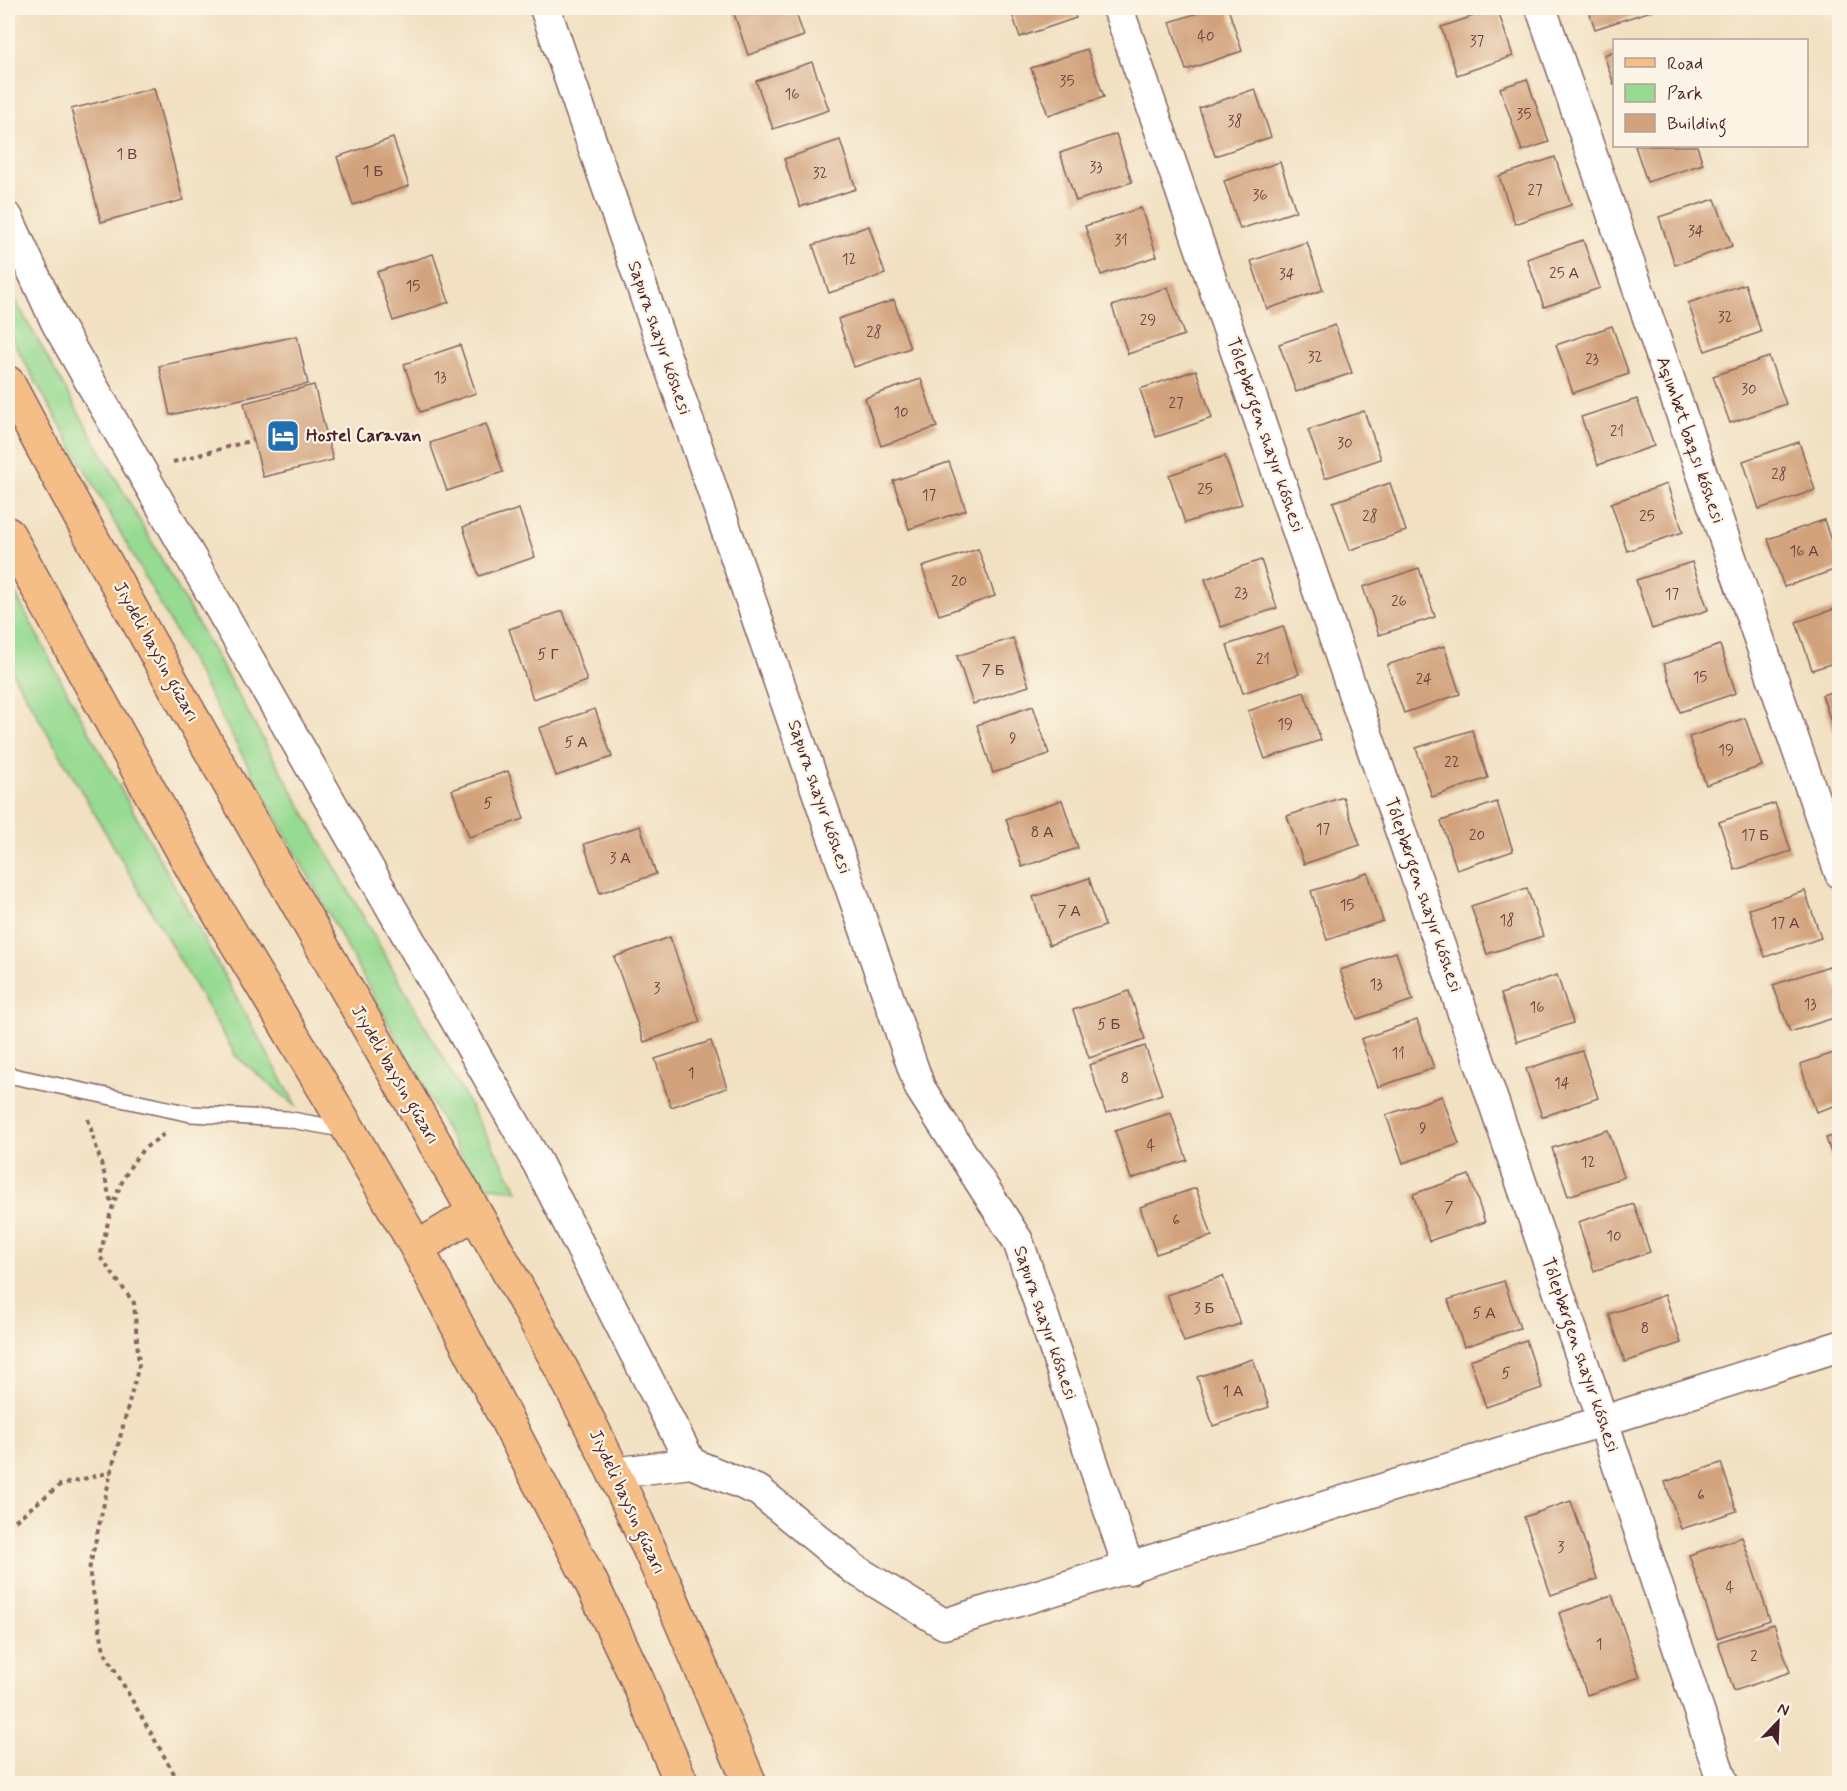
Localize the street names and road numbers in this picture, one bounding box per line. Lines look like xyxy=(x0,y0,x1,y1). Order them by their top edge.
street label: Sapura shayır kóshesi xyxy=(621,258,697,418)
street label: Tólepbergen shayır kóshesi xyxy=(1218,334,1310,536)
street label: Aqımbet baqsı kóshesi xyxy=(1650,353,1730,527)
street label: Jiydeli baysın gúzarı xyxy=(106,577,205,728)
street label: Sapura shayır kóshesi xyxy=(781,717,857,877)
street label: Tólepbergen shayır kóshesi xyxy=(1376,794,1468,996)
street label: Jiydeli baysın gúzarı xyxy=(344,1001,445,1150)
street label: Sapura shayır kóshesi xyxy=(1007,1243,1083,1403)
street label: Tólepbergen shayır kóshesi xyxy=(1533,1254,1625,1456)
street label: Jiydeli baysın gúzarı xyxy=(581,1426,671,1579)

